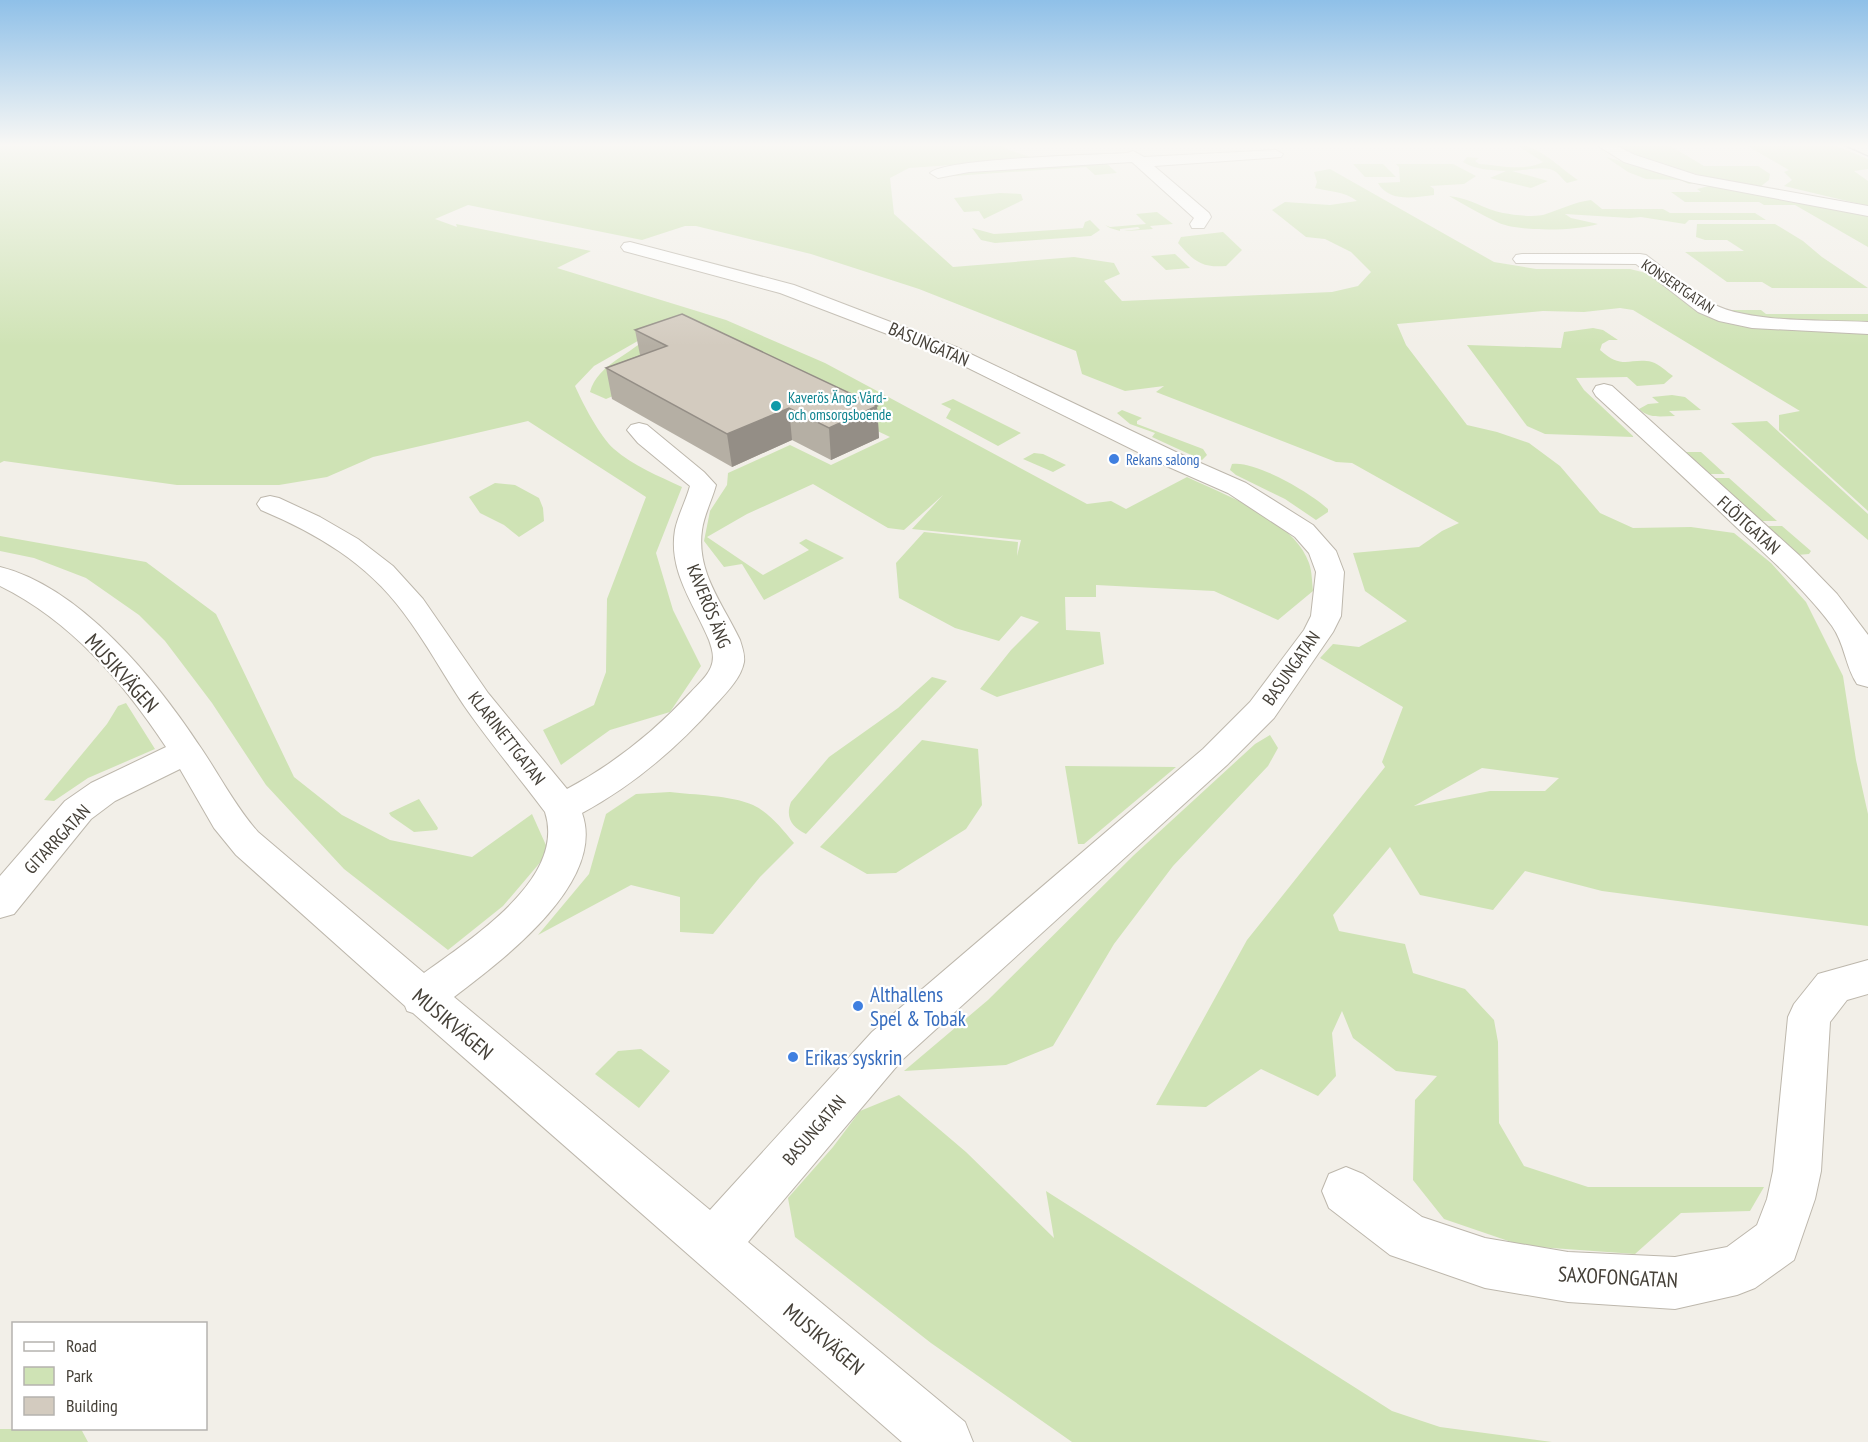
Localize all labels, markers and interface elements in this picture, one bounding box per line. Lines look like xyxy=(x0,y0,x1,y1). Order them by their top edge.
street label: KONSERTGATAN xyxy=(1638,255,1718,317)
street label: BASUNGATAN xyxy=(885,317,973,371)
place label: Kaverös Ängs Vård- och omsorgsboende xyxy=(788,388,892,424)
marker: Kaverös Ängs Vård- och omsorgsboende xyxy=(769,399,783,413)
place label: Rekans salong xyxy=(1126,450,1200,469)
marker: Rekans salong xyxy=(1107,452,1121,466)
street label: FLÖJTGATAN xyxy=(1713,491,1785,559)
street label: KAVERÖS ÄNG xyxy=(682,561,736,651)
street label: BASUNGATAN xyxy=(1257,626,1325,710)
street label: MUSIKVÄGEN xyxy=(79,628,165,718)
street label: KLARINETTGATAN xyxy=(463,687,551,789)
street label: GITARRGATAN xyxy=(19,799,95,879)
place label: Althallens Spel & Tobak xyxy=(870,981,966,1032)
street label: MUSIKVÄGEN xyxy=(407,982,499,1066)
marker: Althallens Spel & Tobak xyxy=(851,999,865,1013)
place label: Erikas syskrin xyxy=(805,1044,902,1071)
marker: Erikas syskrin xyxy=(786,1050,800,1064)
street label: BASUNGATAN xyxy=(777,1090,851,1170)
street label: SAXOFONGATAN xyxy=(1557,1260,1679,1294)
street label: MUSIKVÄGEN xyxy=(778,1297,870,1381)
legend xyxy=(12,1322,207,1430)
text: Road xyxy=(66,1334,97,1357)
text: Park xyxy=(66,1364,93,1387)
text: Building xyxy=(66,1394,118,1417)

